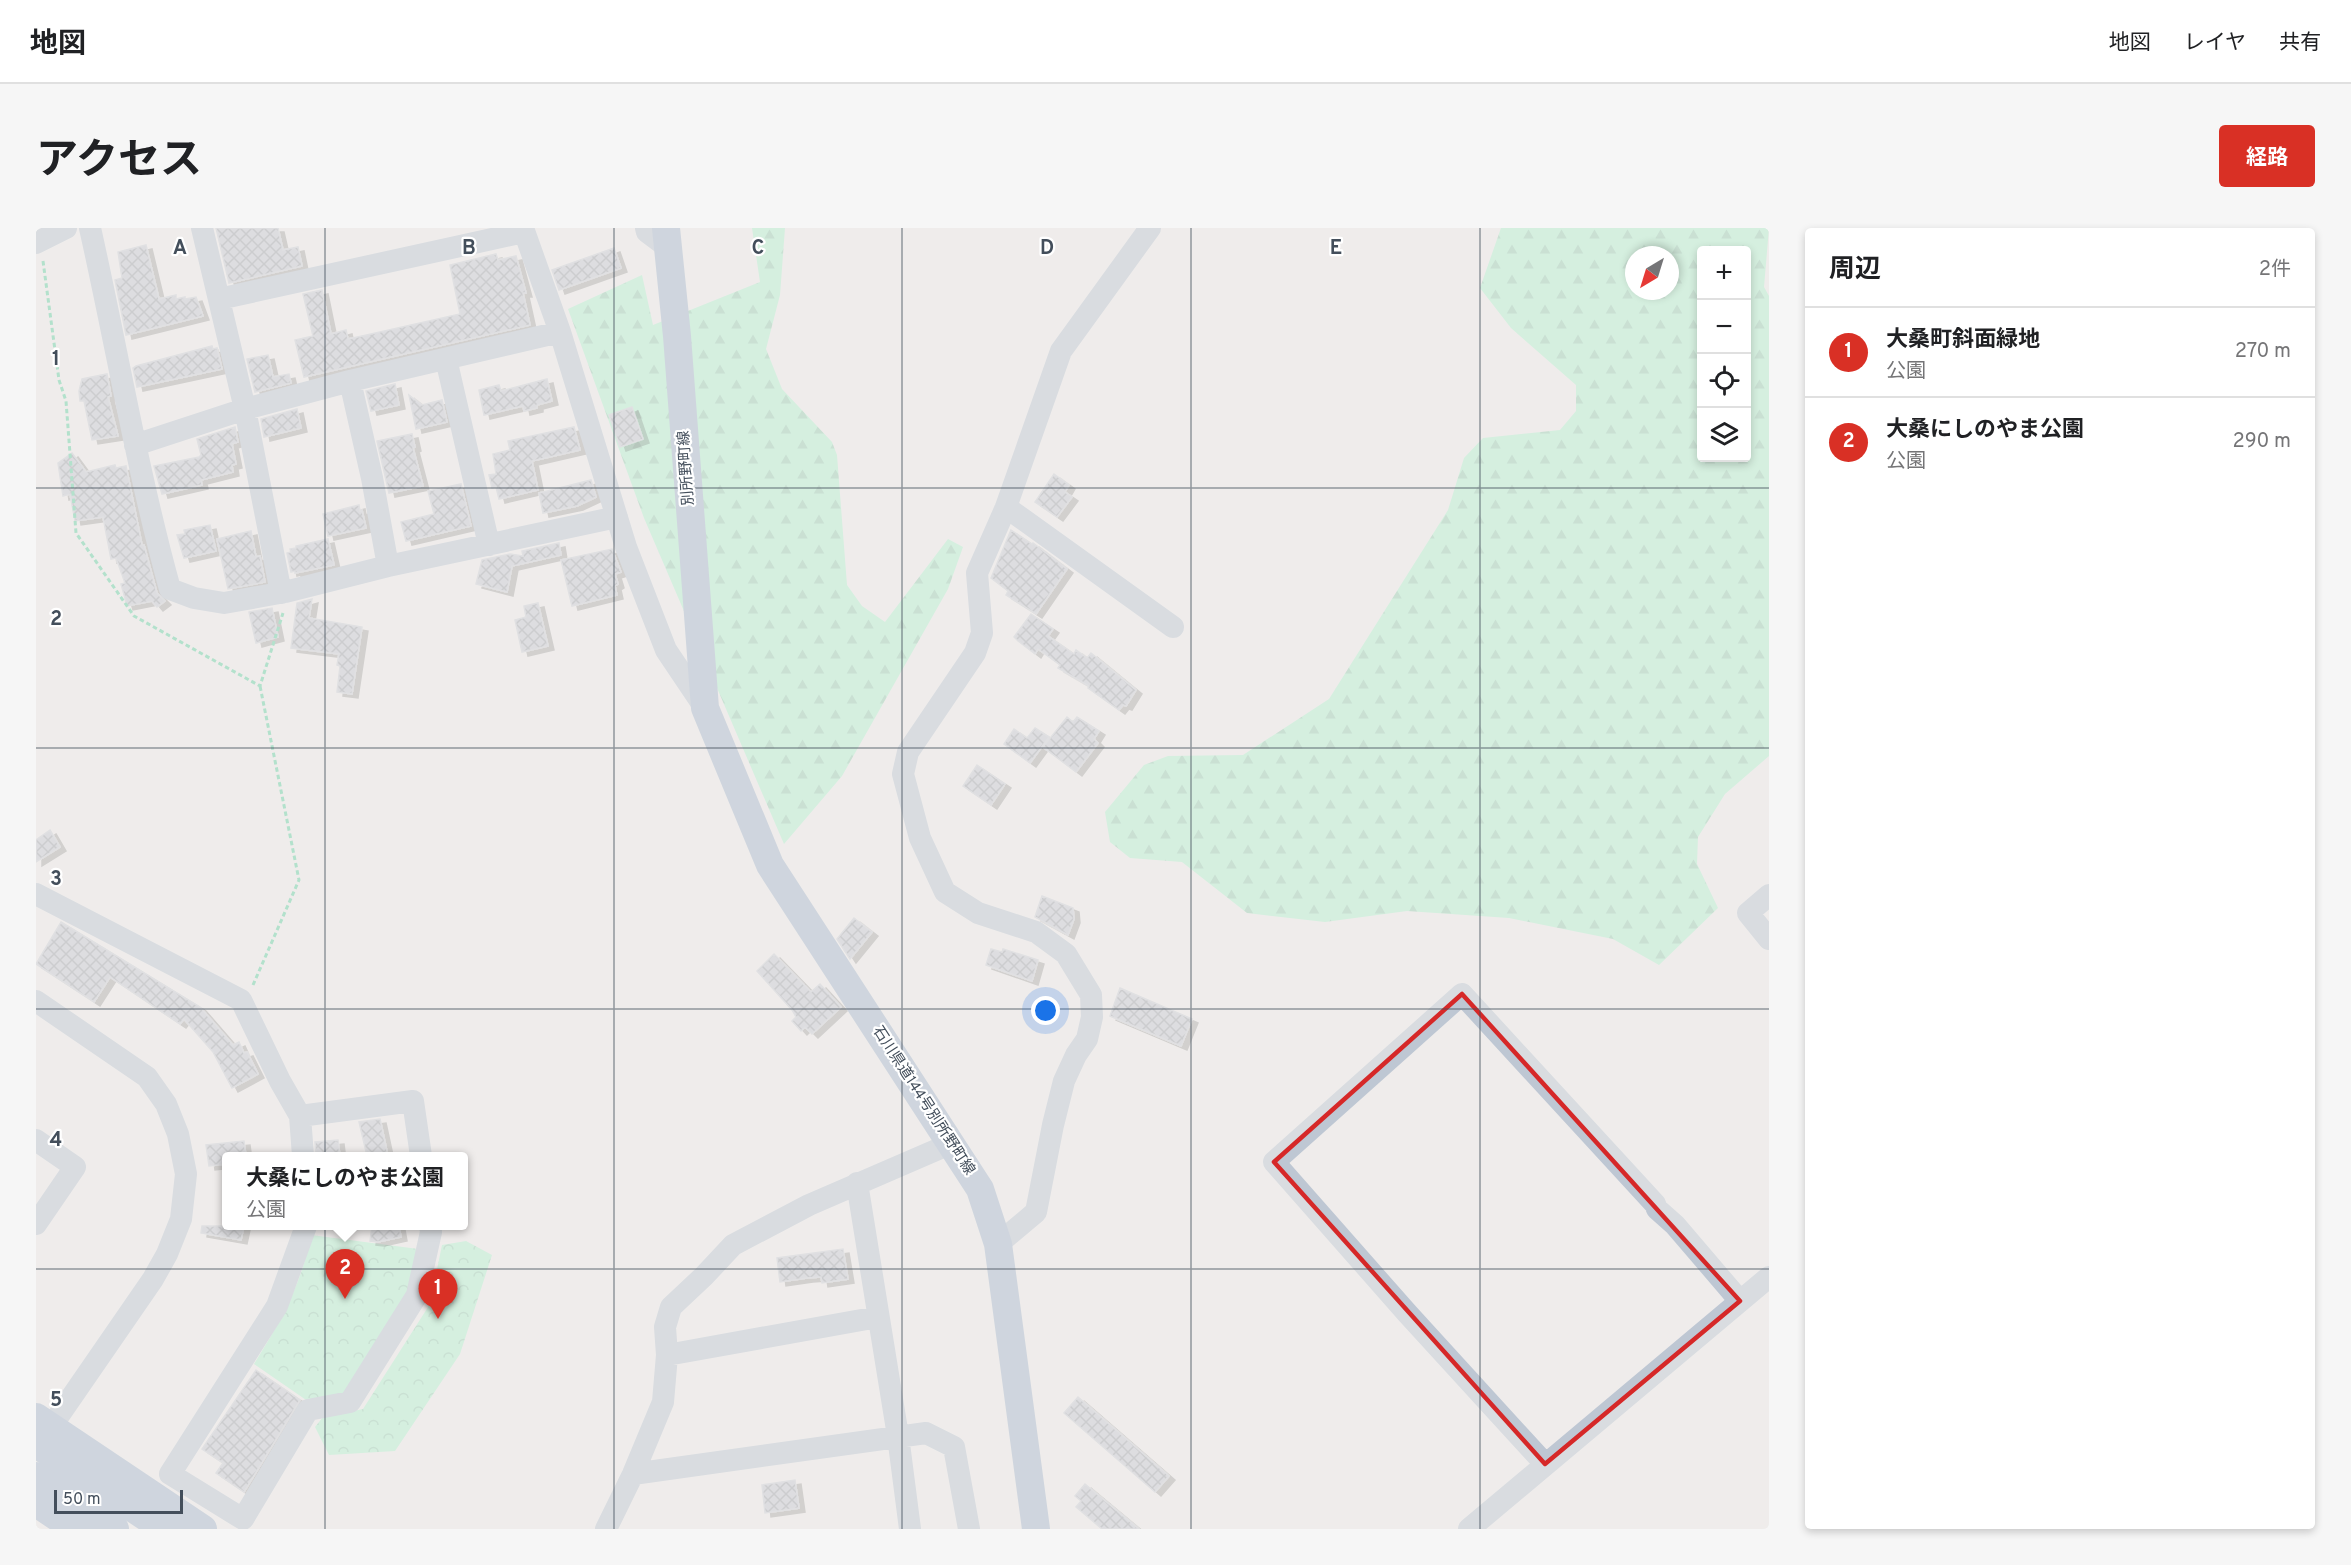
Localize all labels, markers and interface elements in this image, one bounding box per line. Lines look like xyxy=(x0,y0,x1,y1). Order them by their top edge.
text: 地図 xyxy=(30,27,86,63)
text: 地図 xyxy=(2109,30,2151,57)
text: レイヤ xyxy=(2184,30,2246,57)
text: 共有 xyxy=(2279,30,2321,57)
button: 経路 xyxy=(2219,125,2315,187)
text: アクセス xyxy=(36,136,202,189)
text: A xyxy=(173,236,187,262)
text: B xyxy=(462,236,476,262)
text: C xyxy=(752,236,764,262)
text: D xyxy=(1040,236,1054,262)
text: E xyxy=(1330,236,1342,262)
north arrow xyxy=(1625,246,1679,300)
map controls xyxy=(1697,246,1751,462)
button: + xyxy=(1697,246,1751,300)
text: 周辺 xyxy=(1829,254,1881,287)
text: 2件 xyxy=(2259,257,2291,283)
button: − xyxy=(1697,300,1751,354)
text: 大桑町斜面緑地 xyxy=(1886,327,2040,354)
text: 1 xyxy=(1845,339,1853,365)
text: 270 m xyxy=(2235,339,2291,365)
text: 1 xyxy=(52,347,60,373)
button: locate xyxy=(1697,354,1751,408)
text: 公園 xyxy=(1886,359,1926,385)
button: layers xyxy=(1697,408,1751,462)
text: 大桑にしのやま公園 xyxy=(1886,417,2084,444)
text: 2 xyxy=(1842,429,1855,455)
text: 290 m xyxy=(2233,429,2291,455)
street label: 別所野町線 xyxy=(675,430,699,506)
text: 公園 xyxy=(1886,449,1926,475)
text: 2 xyxy=(50,607,62,633)
text: 3 xyxy=(50,867,62,893)
your location xyxy=(1031,996,1060,1025)
street label: 石川県道144号別所野町線 xyxy=(868,1023,978,1179)
text: 4 xyxy=(50,1128,62,1154)
popup xyxy=(222,1152,468,1230)
text: 大桑にしのやま公園 xyxy=(246,1166,444,1193)
text: 公園 xyxy=(246,1198,286,1224)
pin: 2 xyxy=(326,1250,364,1299)
pin: 1 xyxy=(418,1270,458,1319)
text: 5 xyxy=(50,1388,62,1414)
scale bar xyxy=(54,1487,183,1514)
text: 50 m xyxy=(63,1490,101,1510)

